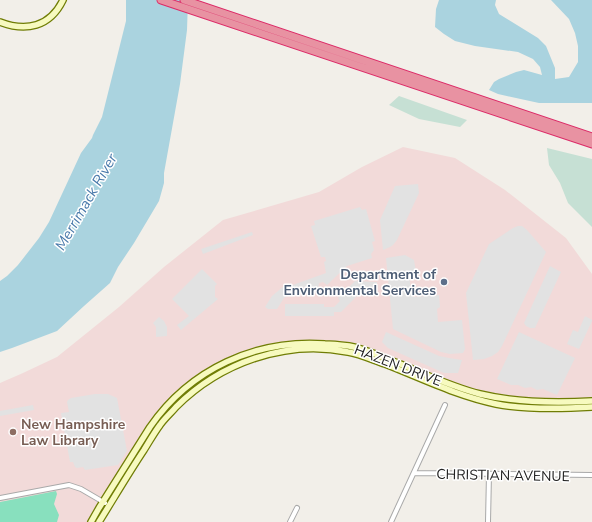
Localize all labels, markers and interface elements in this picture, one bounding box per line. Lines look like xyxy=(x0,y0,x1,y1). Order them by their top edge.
water label: Merrimack River xyxy=(50,149,122,254)
place label: Department of Environmental Services xyxy=(283,265,437,300)
marker: Department of Environmental Services xyxy=(439,277,449,287)
street label: HAZEN DRIVE xyxy=(351,340,444,391)
place label: New Hampshire Law Library xyxy=(21,415,126,450)
marker: New Hampshire Law Library xyxy=(8,427,18,437)
street label: CHRISTIAN AVENUE xyxy=(436,465,570,486)

